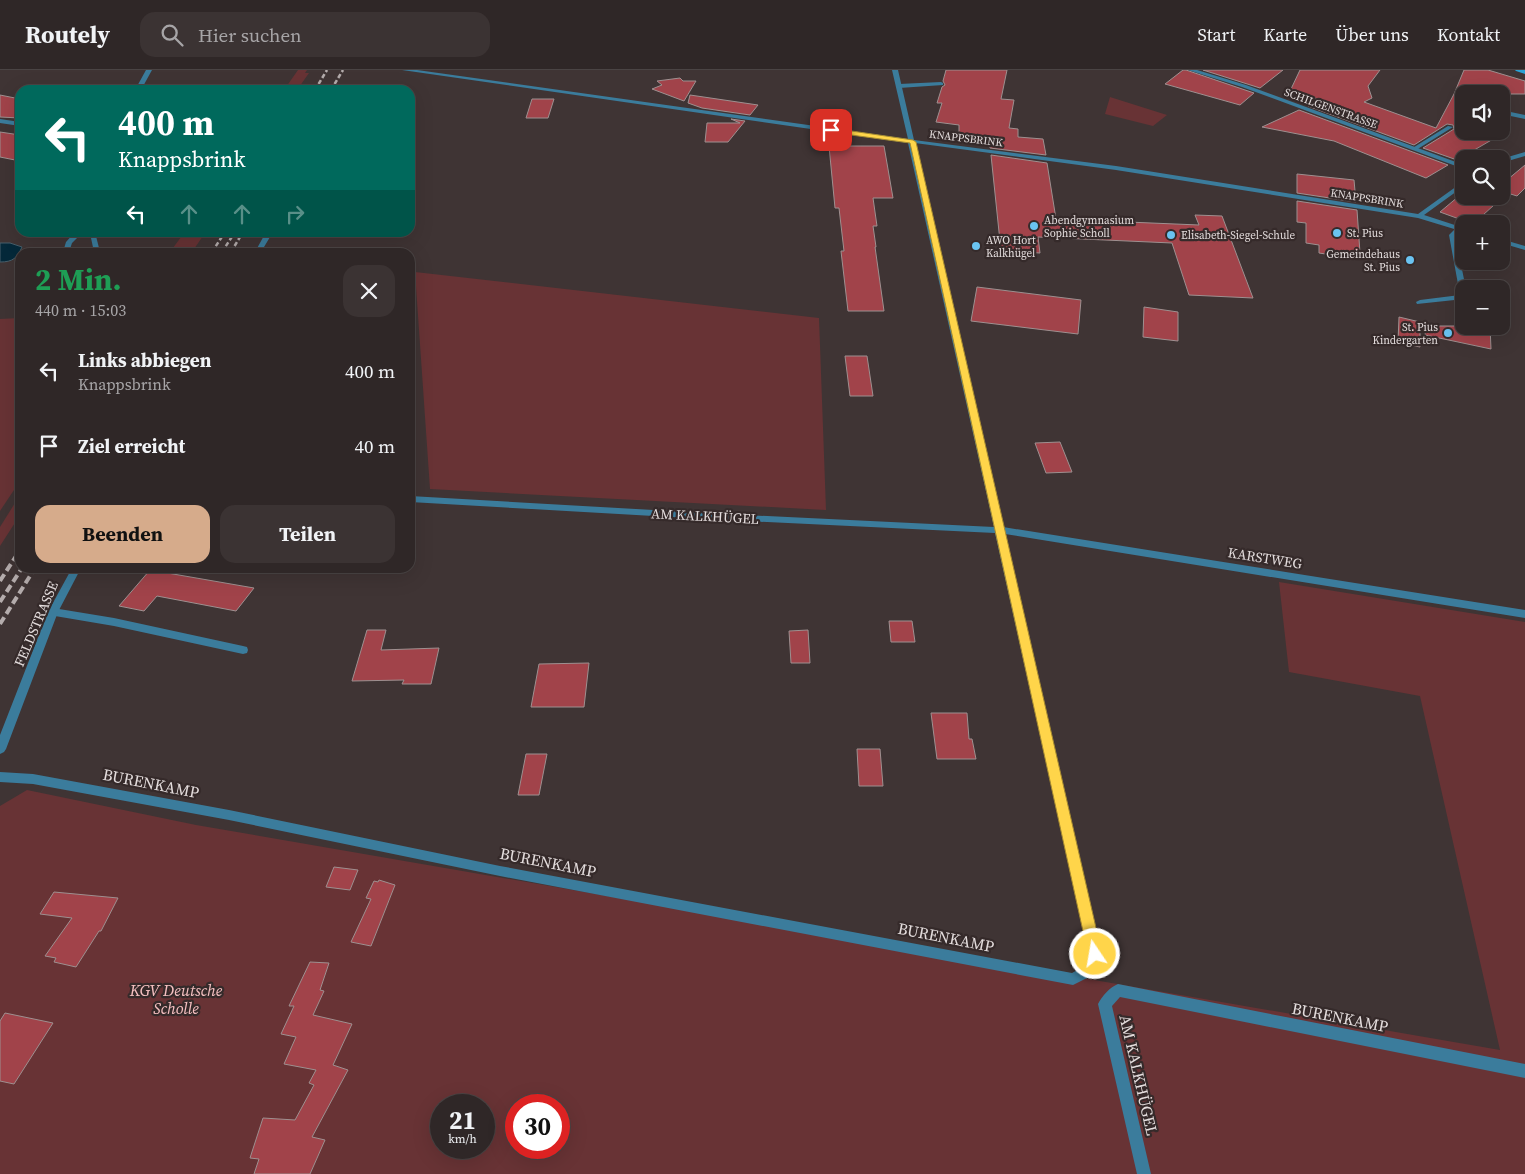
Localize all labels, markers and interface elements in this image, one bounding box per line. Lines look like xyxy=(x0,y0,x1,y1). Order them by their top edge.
search box xyxy=(140,12,490,57)
text: Routely xyxy=(25,18,110,51)
icon: search xyxy=(158,21,186,49)
text: Hier suchen xyxy=(198,22,302,48)
text: Start xyxy=(1198,22,1235,47)
text: Karte xyxy=(1263,22,1307,47)
text: Über uns xyxy=(1335,22,1409,47)
text: Kontakt xyxy=(1437,22,1500,47)
street label: SCHILGENSTRASSE xyxy=(1282,85,1380,132)
map controls xyxy=(1455,85,1510,335)
button: sound xyxy=(1455,85,1510,140)
text: 400 m xyxy=(118,99,214,147)
icon: left xyxy=(35,105,100,170)
pin xyxy=(810,109,852,151)
icon: arrive xyxy=(817,116,845,144)
street label: KNAPPSBRINK xyxy=(928,127,1004,151)
text: Knappsbrink xyxy=(118,144,245,174)
button: search xyxy=(1455,150,1510,205)
street label: KNAPPSBRINK xyxy=(1329,185,1405,212)
icon: left xyxy=(122,200,150,228)
icon: ahead xyxy=(175,200,203,228)
icon: ahead xyxy=(228,200,256,228)
icon: right xyxy=(281,200,309,228)
place label: Abendgymnasium Sophie Scholl xyxy=(1044,213,1134,241)
button: + xyxy=(1455,215,1510,270)
marker: Abendgymnasium Sophie Scholl xyxy=(1028,220,1040,232)
place label: St. Pius xyxy=(1347,226,1383,241)
marker: St. Pius xyxy=(1331,227,1343,239)
place label: Elisabeth-Siegel-Schule xyxy=(1181,228,1296,243)
marker: Elisabeth-Siegel-Schule xyxy=(1165,229,1177,241)
place label: AWO Hort Kalkhügel xyxy=(986,233,1036,261)
marker: AWO Hort Kalkhügel xyxy=(970,240,982,252)
place label: Gemeindehaus St. Pius xyxy=(1326,247,1400,275)
marker: Gemeindehaus St. Pius xyxy=(1404,254,1416,266)
text: 2 Min. xyxy=(35,259,122,300)
button: close xyxy=(343,265,395,317)
button: − xyxy=(1455,280,1510,335)
text: 440 m · 15:03 xyxy=(35,299,126,321)
place label: St. Pius Kindergarten xyxy=(1373,320,1438,348)
marker: St. Pius Kindergarten xyxy=(1442,327,1454,339)
text: Links abbiegen xyxy=(78,347,211,373)
icon: left xyxy=(35,357,63,385)
text: 400 m xyxy=(345,358,395,384)
text: Knappsbrink xyxy=(78,373,171,395)
icon: arrive xyxy=(35,432,63,460)
text: Ziel erreicht xyxy=(78,433,185,459)
text: 40 m xyxy=(354,433,395,459)
street label: AM KALKHÜGEL xyxy=(651,503,759,529)
button: Beenden xyxy=(35,505,210,563)
button: Teilen xyxy=(220,505,395,563)
street label: KARSTWEG xyxy=(1227,542,1304,574)
street label: FELDSTRASSE xyxy=(9,578,63,670)
street label: BURENKAMP xyxy=(101,763,202,803)
street label: BURENKAMP xyxy=(498,842,599,882)
street label: BURENKAMP xyxy=(896,917,997,957)
position arrow xyxy=(1068,927,1120,979)
park label: KGV Deutsche Scholle xyxy=(129,979,223,1019)
street label: BURENKAMP xyxy=(1290,997,1391,1037)
street label: AM KALKHÜGEL xyxy=(1114,1012,1164,1138)
speed limit sign: 30 xyxy=(505,1094,570,1159)
text: 21 xyxy=(449,1103,476,1137)
text: km/h xyxy=(448,1131,477,1147)

